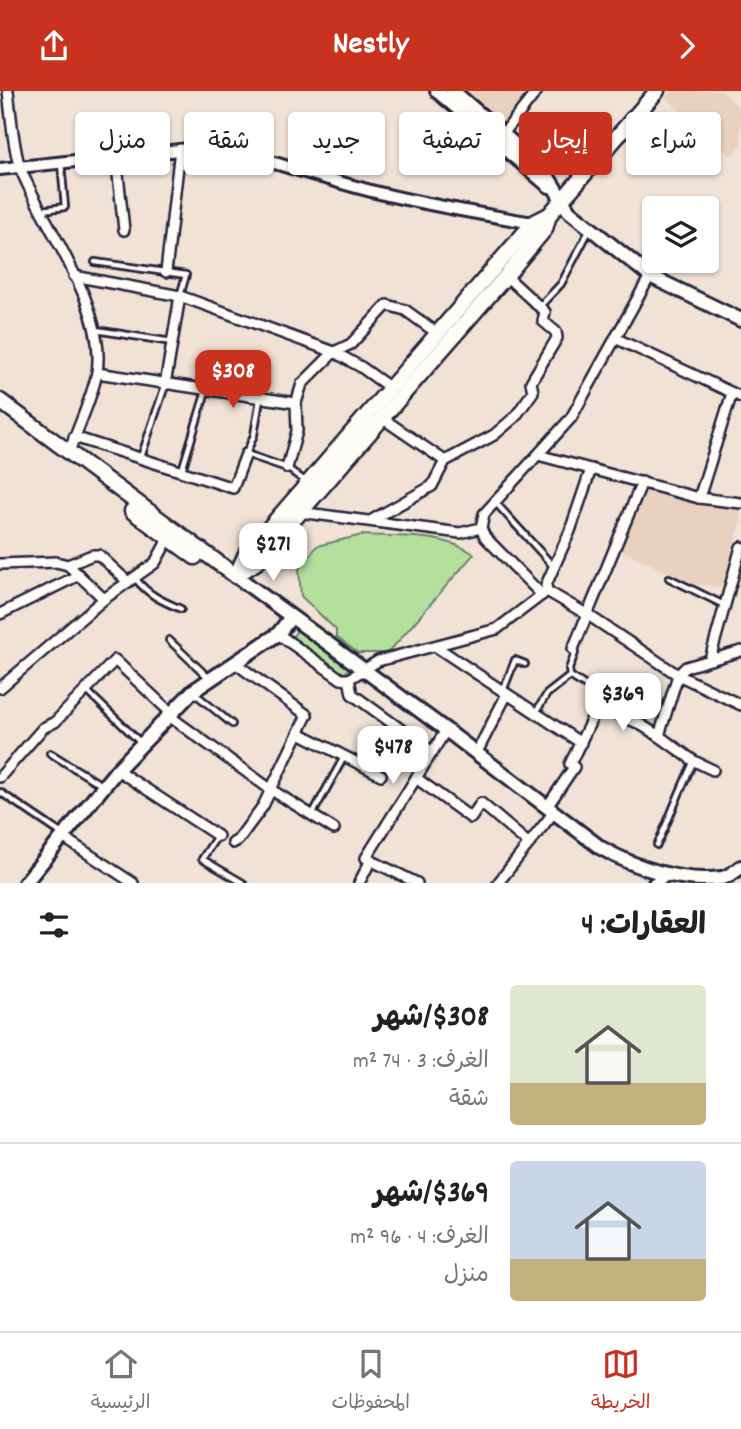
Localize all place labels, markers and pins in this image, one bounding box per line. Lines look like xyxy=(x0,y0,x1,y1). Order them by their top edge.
pin: $308 xyxy=(192,351,274,410)
pin: $271 xyxy=(232,524,314,583)
pin: $369 xyxy=(582,673,664,733)
pin: $478 xyxy=(352,727,434,786)

